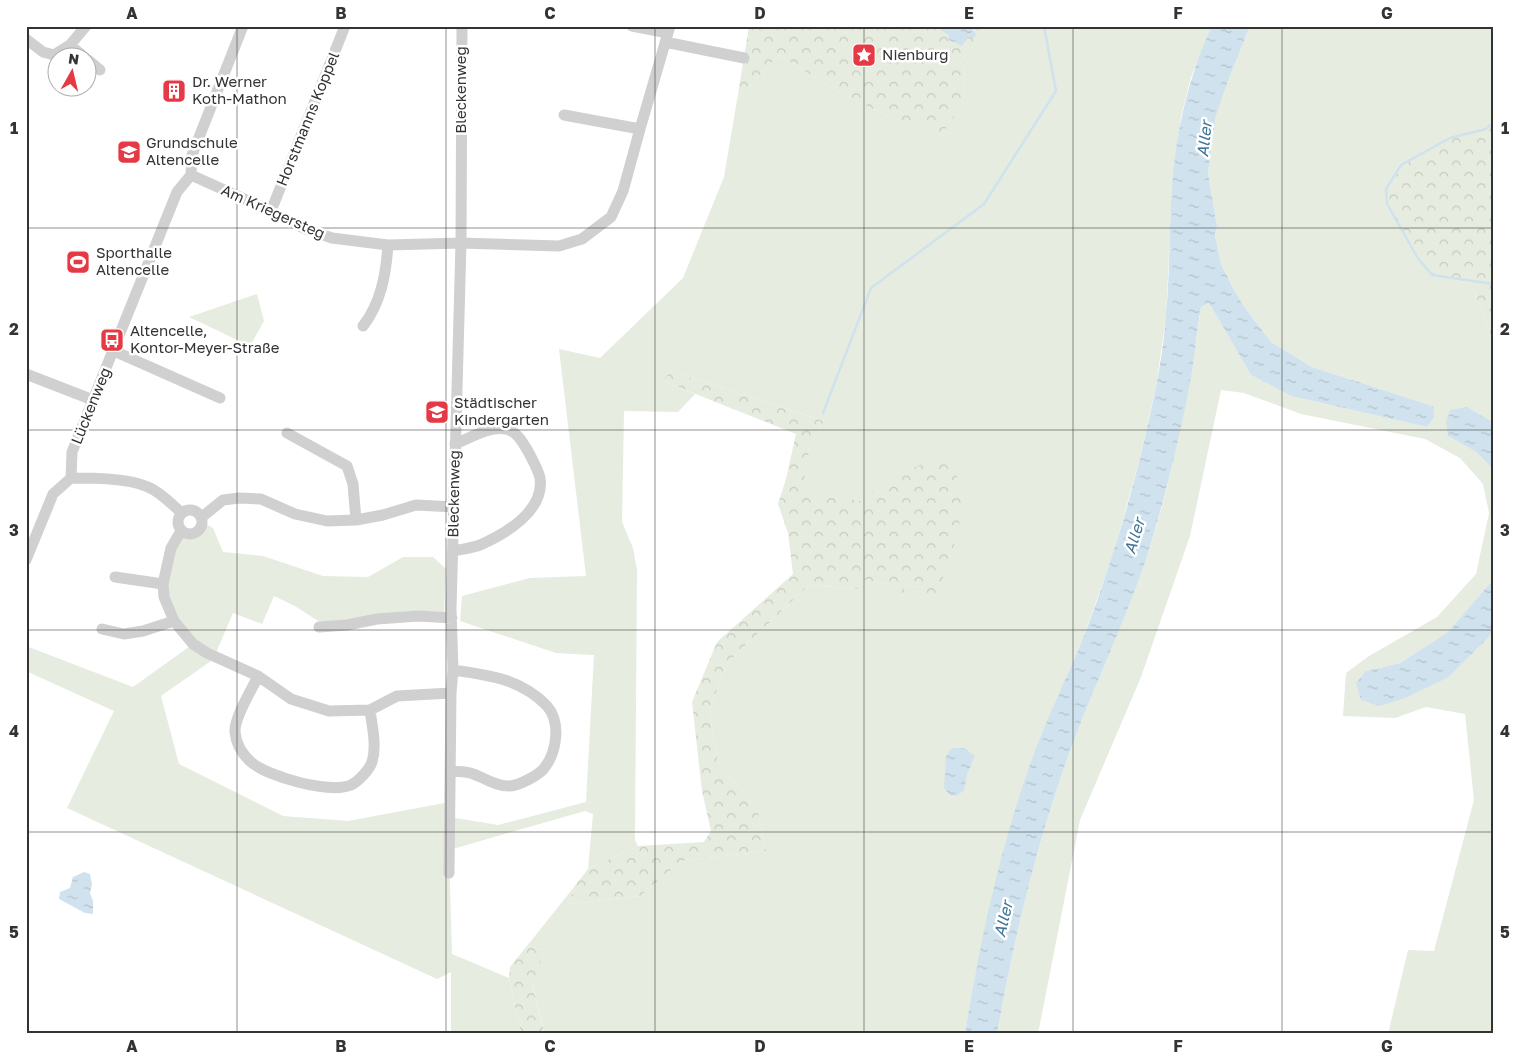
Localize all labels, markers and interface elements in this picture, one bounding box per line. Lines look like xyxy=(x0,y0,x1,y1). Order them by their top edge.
text: A xyxy=(126,3,138,23)
text: B xyxy=(335,3,347,23)
text: C xyxy=(544,3,556,23)
text: D xyxy=(754,3,766,23)
text: E xyxy=(964,3,974,23)
text: F xyxy=(1173,3,1183,23)
text: G xyxy=(1381,3,1393,23)
place icon: Nienburg xyxy=(851,42,877,68)
place label: Nienburg xyxy=(882,45,949,63)
street label: Bleckenweg xyxy=(451,46,469,134)
north arrow xyxy=(48,48,98,98)
text: N xyxy=(67,49,80,68)
street label: Horstmanns Koppel xyxy=(272,49,342,188)
place label: Dr. Werner Koth-Mathon xyxy=(192,72,287,107)
building icon: Dr. Werner Koth-Mathon xyxy=(161,78,187,104)
water label: Aller xyxy=(1192,117,1216,158)
text: 1 xyxy=(10,118,18,138)
text: 1 xyxy=(1501,118,1509,138)
place label: Grundschule Altencelle xyxy=(146,133,238,168)
school or university icon: Grundschule Altencelle xyxy=(116,139,142,165)
street label: Am Kriegersteg xyxy=(219,180,328,242)
place label: Sporthalle Altencelle xyxy=(96,243,172,278)
sports icon: Sporthalle Altencelle xyxy=(65,249,91,275)
text: 2 xyxy=(9,319,19,339)
text: 2 xyxy=(1500,319,1510,339)
place label: Altencelle, Kontor-Meyer-Straße xyxy=(130,321,280,356)
bus stop icon: Altencelle, Kontor-Meyer-Straße xyxy=(99,327,125,353)
street label: Lückenweg xyxy=(66,365,114,447)
place label: Städtischer Kindergarten xyxy=(454,393,549,428)
school or university icon: Städtischer Kindergarten xyxy=(424,399,450,425)
street label: Bleckenweg xyxy=(443,450,463,538)
water label: Aller xyxy=(1119,513,1150,556)
text: 3 xyxy=(9,520,19,540)
text: 3 xyxy=(1500,520,1510,540)
text: 4 xyxy=(9,721,19,741)
text: 4 xyxy=(1500,721,1510,741)
water label: Aller xyxy=(989,897,1017,939)
text: 5 xyxy=(9,922,19,942)
text: 5 xyxy=(1500,922,1510,942)
text: A xyxy=(126,1036,138,1056)
text: B xyxy=(335,1036,347,1056)
text: C xyxy=(544,1036,556,1056)
text: D xyxy=(754,1036,766,1056)
text: E xyxy=(964,1036,974,1056)
text: F xyxy=(1173,1036,1183,1056)
text: G xyxy=(1381,1036,1393,1056)

